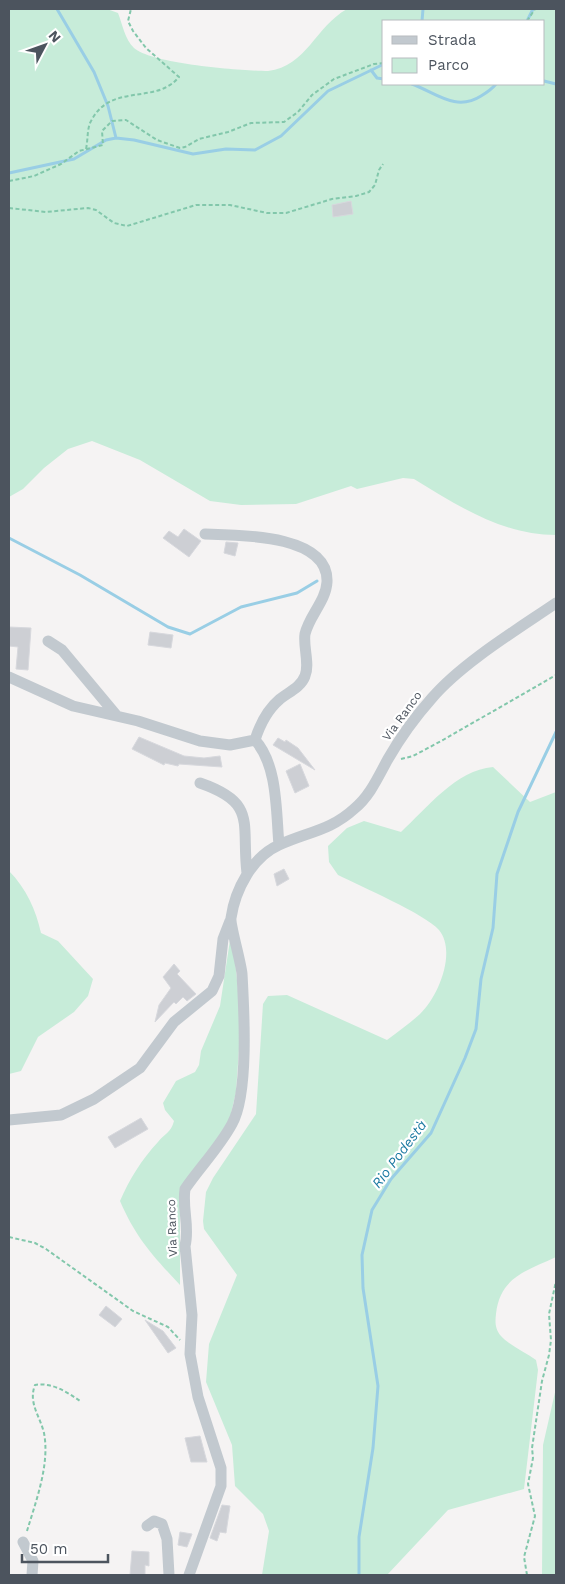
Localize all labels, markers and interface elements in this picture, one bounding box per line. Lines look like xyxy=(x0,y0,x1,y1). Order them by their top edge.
north arrow xyxy=(20,20,70,70)
legend xyxy=(382,20,545,85)
text: N xyxy=(45,27,64,46)
text: Strada xyxy=(428,31,477,49)
text: Parco xyxy=(428,56,469,74)
street label: Via Ranco xyxy=(379,689,425,743)
water label: Rio Podestà xyxy=(368,1117,430,1191)
street label: Via Ranco xyxy=(164,1199,180,1257)
scale bar xyxy=(22,1532,109,1564)
text: 50 m xyxy=(30,1540,67,1558)

